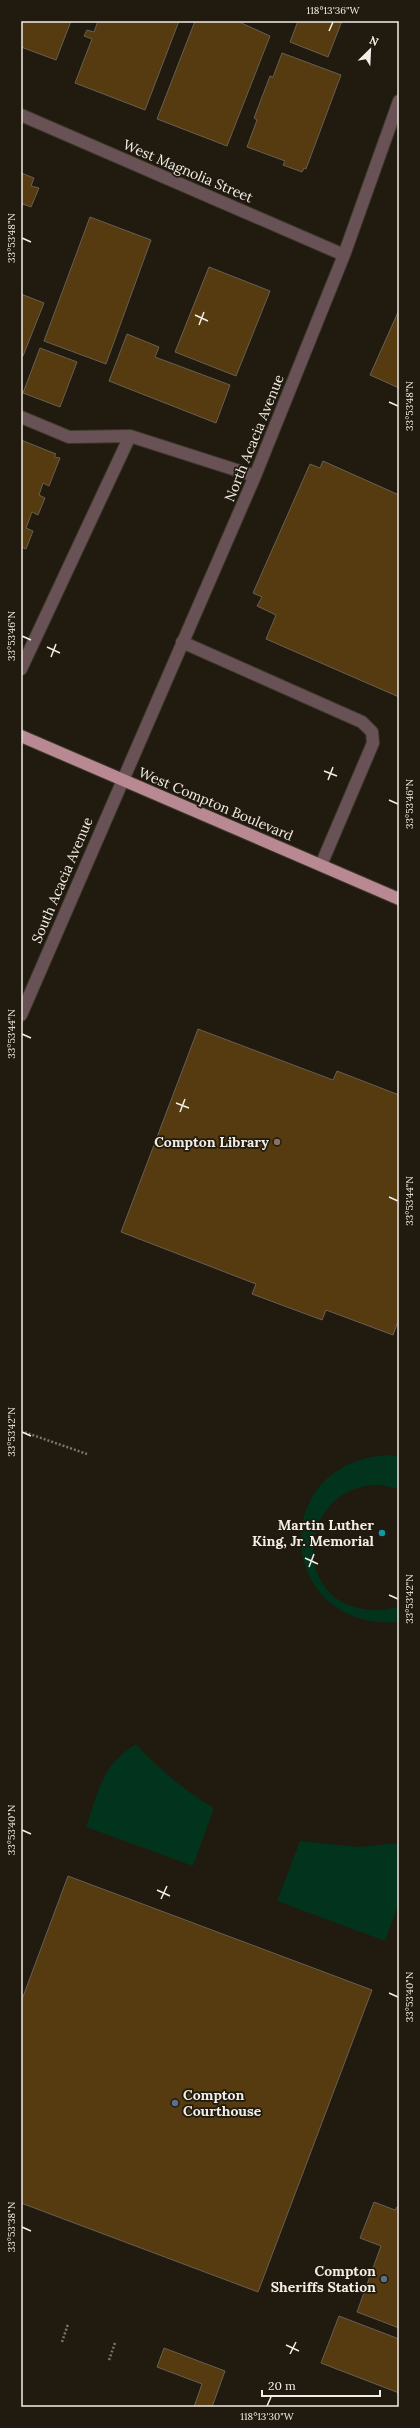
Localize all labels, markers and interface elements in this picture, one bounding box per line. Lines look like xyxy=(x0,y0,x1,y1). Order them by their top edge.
text: 118°13'36"W xyxy=(307,4,361,17)
north arrow xyxy=(350,30,390,70)
text: N xyxy=(367,33,381,49)
street label: West Magnolia Street xyxy=(120,135,256,207)
text: 33°53'48"N xyxy=(5,213,18,263)
street label: North Acacia Avenue xyxy=(220,371,288,504)
text: 33°53'48"N xyxy=(403,381,416,431)
text: 33°53'46"N xyxy=(5,611,18,661)
street label: West Compton Boulevard xyxy=(136,763,296,845)
text: 33°53'46"N xyxy=(403,779,416,829)
street label: South Acacia Avenue xyxy=(27,814,97,946)
text: 33°53'44"N xyxy=(5,1009,18,1059)
place label: Compton Library xyxy=(154,1133,269,1151)
marker: Compton Library xyxy=(272,1137,282,1147)
text: 33°53'44"N xyxy=(403,1176,416,1226)
text: 33°53'42"N xyxy=(5,1407,18,1457)
place label: Martin Luther King, Jr. Memorial xyxy=(252,1516,375,1550)
marker: Martin Luther King, Jr. Memorial xyxy=(377,1528,387,1538)
text: 33°53'42"N xyxy=(403,1574,416,1624)
text: 33°53'40"N xyxy=(5,1804,18,1855)
text: 33°53'40"N xyxy=(403,1971,416,2022)
place label: Compton Courthouse xyxy=(183,2086,262,2120)
marker: Compton Courthouse xyxy=(170,2098,180,2108)
text: 33°53'38"N xyxy=(5,2201,18,2252)
place label: Compton Sheriffs Station xyxy=(271,2262,376,2296)
marker: Compton Sheriffs Station xyxy=(379,2274,389,2284)
scale bar xyxy=(262,2372,380,2398)
text: 20 m xyxy=(268,2378,296,2393)
text: 118°13'30"W xyxy=(240,2410,295,2423)

